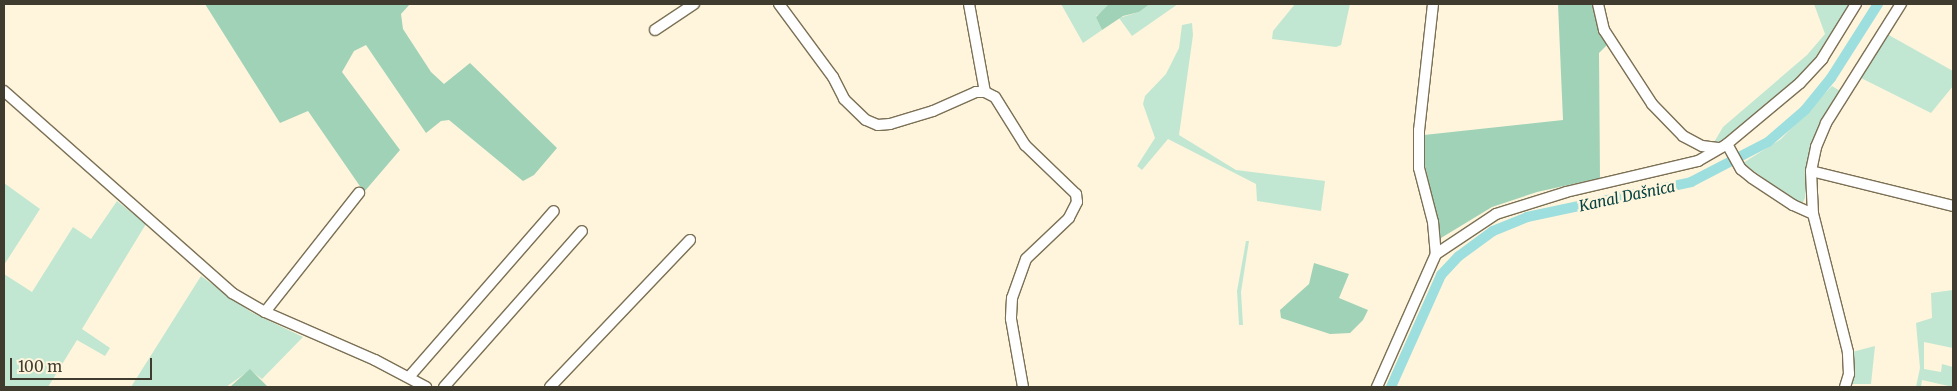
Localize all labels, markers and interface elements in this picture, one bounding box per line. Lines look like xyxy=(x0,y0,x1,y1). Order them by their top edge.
water label: Kanal Dašnica xyxy=(1577,177,1677,215)
scale bar xyxy=(12,348,155,380)
text: 100 m xyxy=(18,357,62,376)

